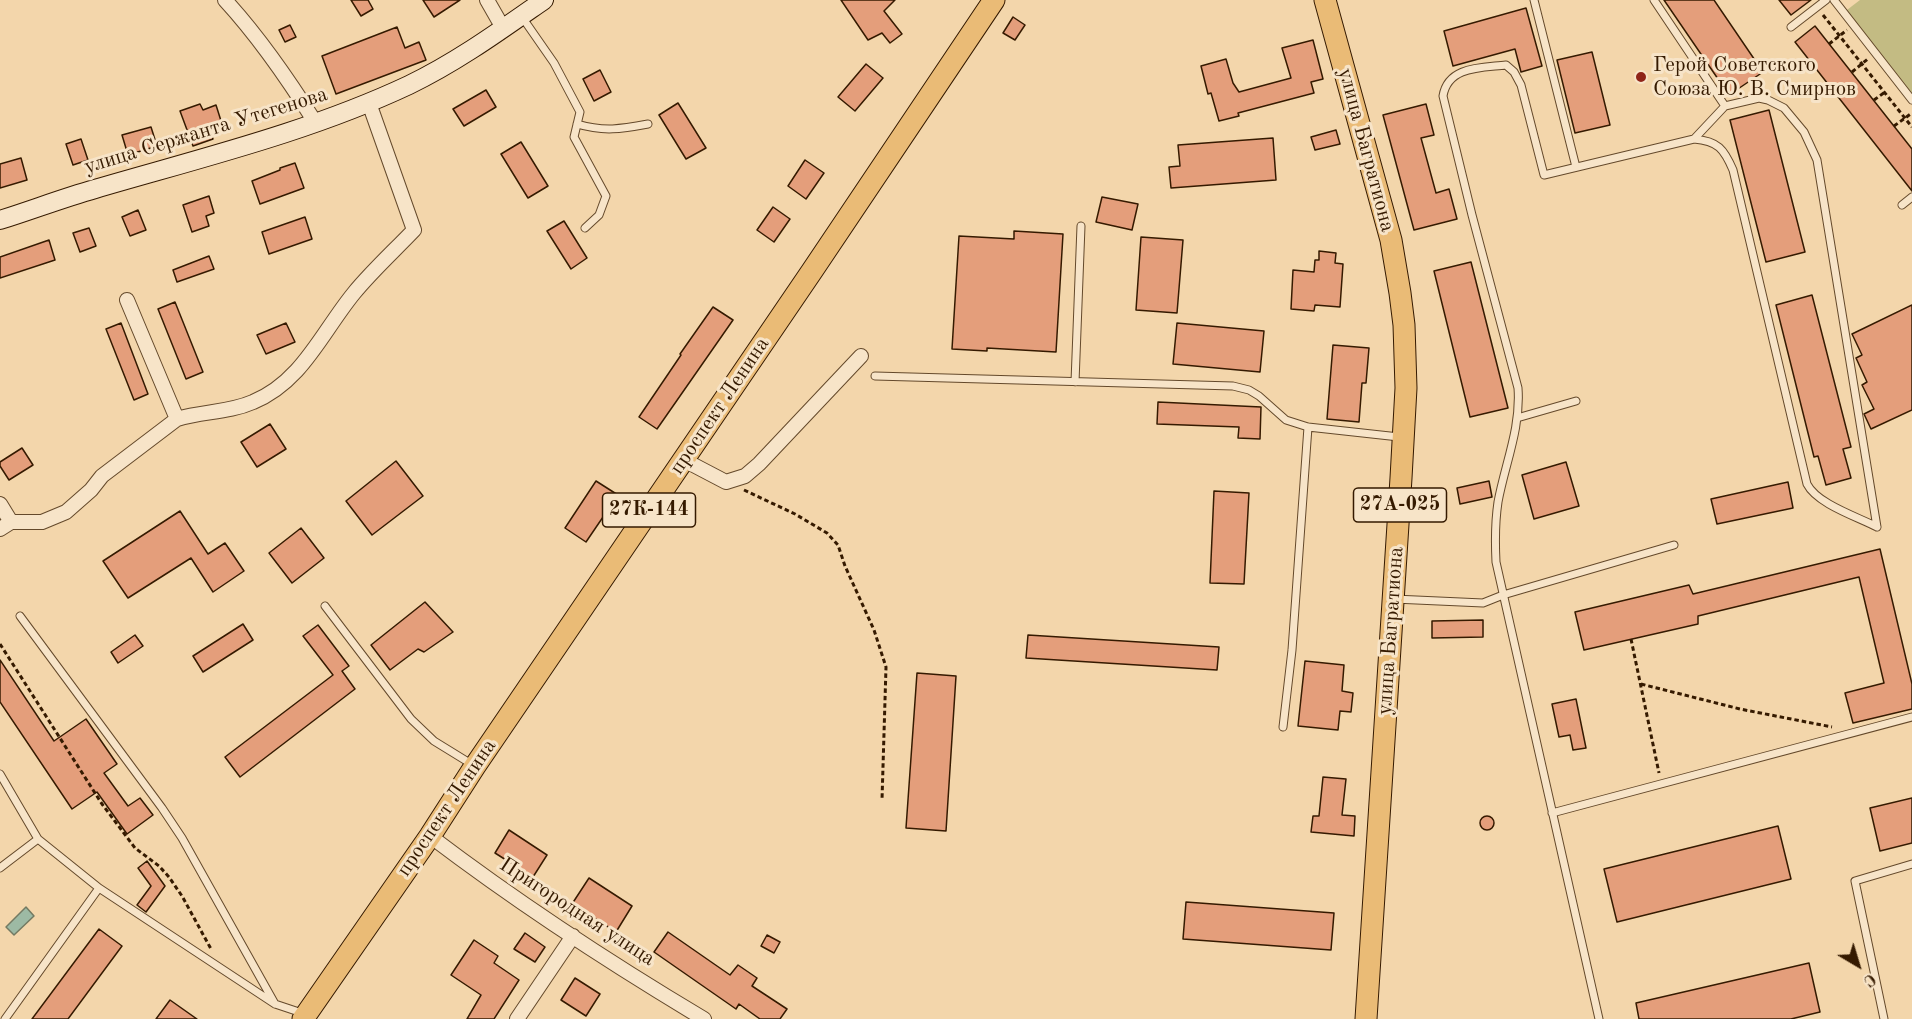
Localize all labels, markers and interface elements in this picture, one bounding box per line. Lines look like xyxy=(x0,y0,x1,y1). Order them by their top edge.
place label: Герой Советского Союза Ю. В. Смирнов xyxy=(1653,52,1856,102)
street label: улица Багратиона xyxy=(1332,65,1400,235)
marker: Герой Советского Союза Ю. В. Смирнов xyxy=(1634,70,1648,84)
street label: улица Сержанта Утегенова xyxy=(81,82,331,180)
street label: проспект Ленина xyxy=(665,333,775,479)
road number: 27А-025 xyxy=(1354,488,1446,522)
road number: 27К-144 xyxy=(602,493,696,527)
street label: улица Багратиона xyxy=(1373,546,1409,716)
street label: проспект Ленина xyxy=(392,735,502,881)
street label: Пригородная улица xyxy=(494,852,660,972)
north arrow xyxy=(1828,935,1888,995)
text: С xyxy=(1860,970,1878,989)

